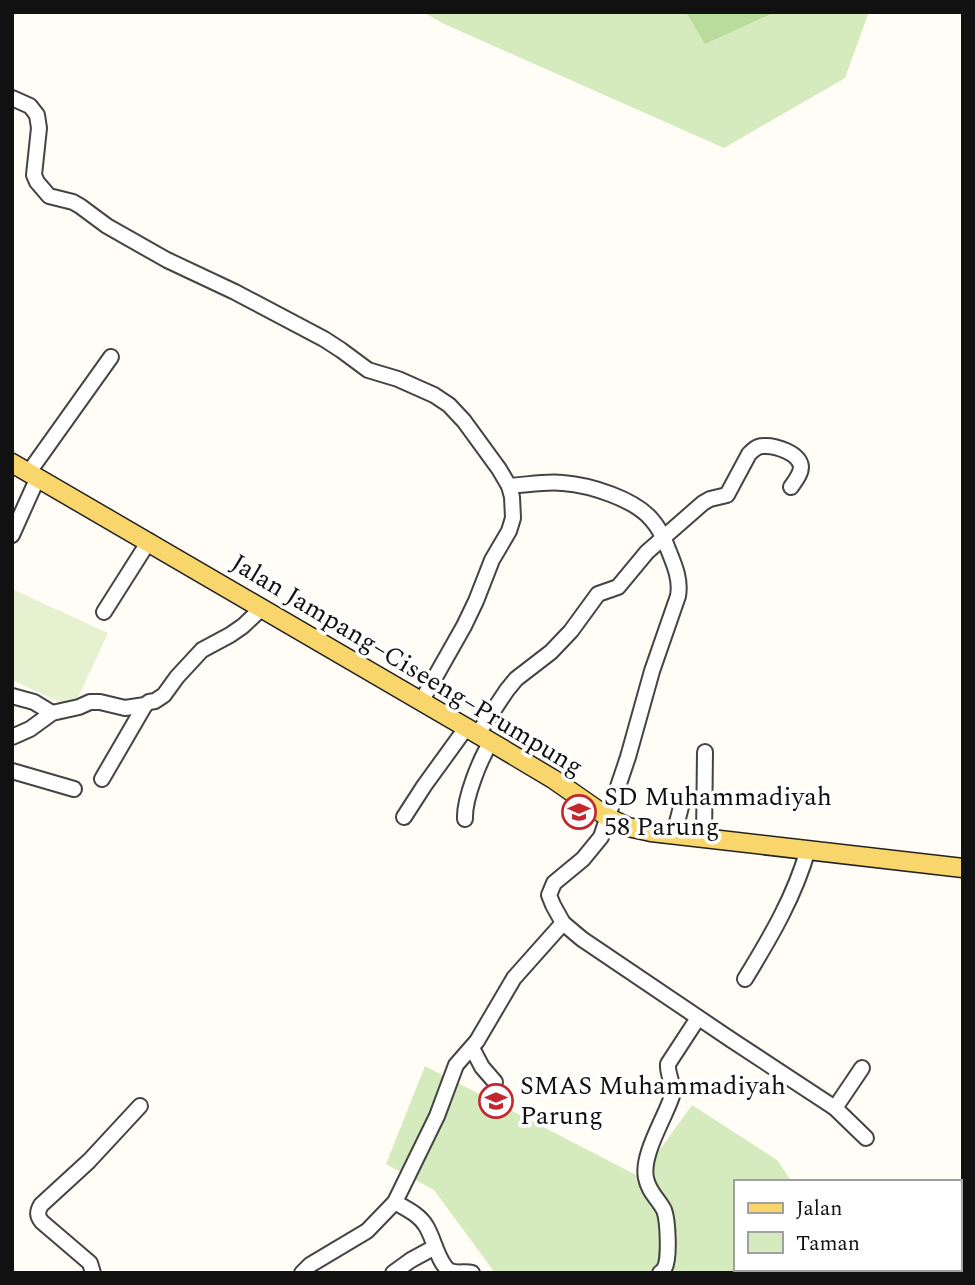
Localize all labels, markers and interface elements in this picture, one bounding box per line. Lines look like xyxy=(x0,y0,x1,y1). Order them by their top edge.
street label: Jalan Jampang–Ciseeng–Prumpung xyxy=(223,543,591,787)
place label: SD Muhammadiyah 58 Parung xyxy=(604,777,832,847)
school or university icon: SD Muhammadiyah 58 Parung xyxy=(560,793,598,831)
place label: SMAS Muhammadiyah Parung xyxy=(520,1066,786,1136)
school or university icon: SMAS Muhammadiyah Parung xyxy=(477,1082,515,1120)
legend xyxy=(734,1180,961,1271)
text: Jalan xyxy=(796,1193,842,1225)
text: Taman xyxy=(796,1228,860,1260)

